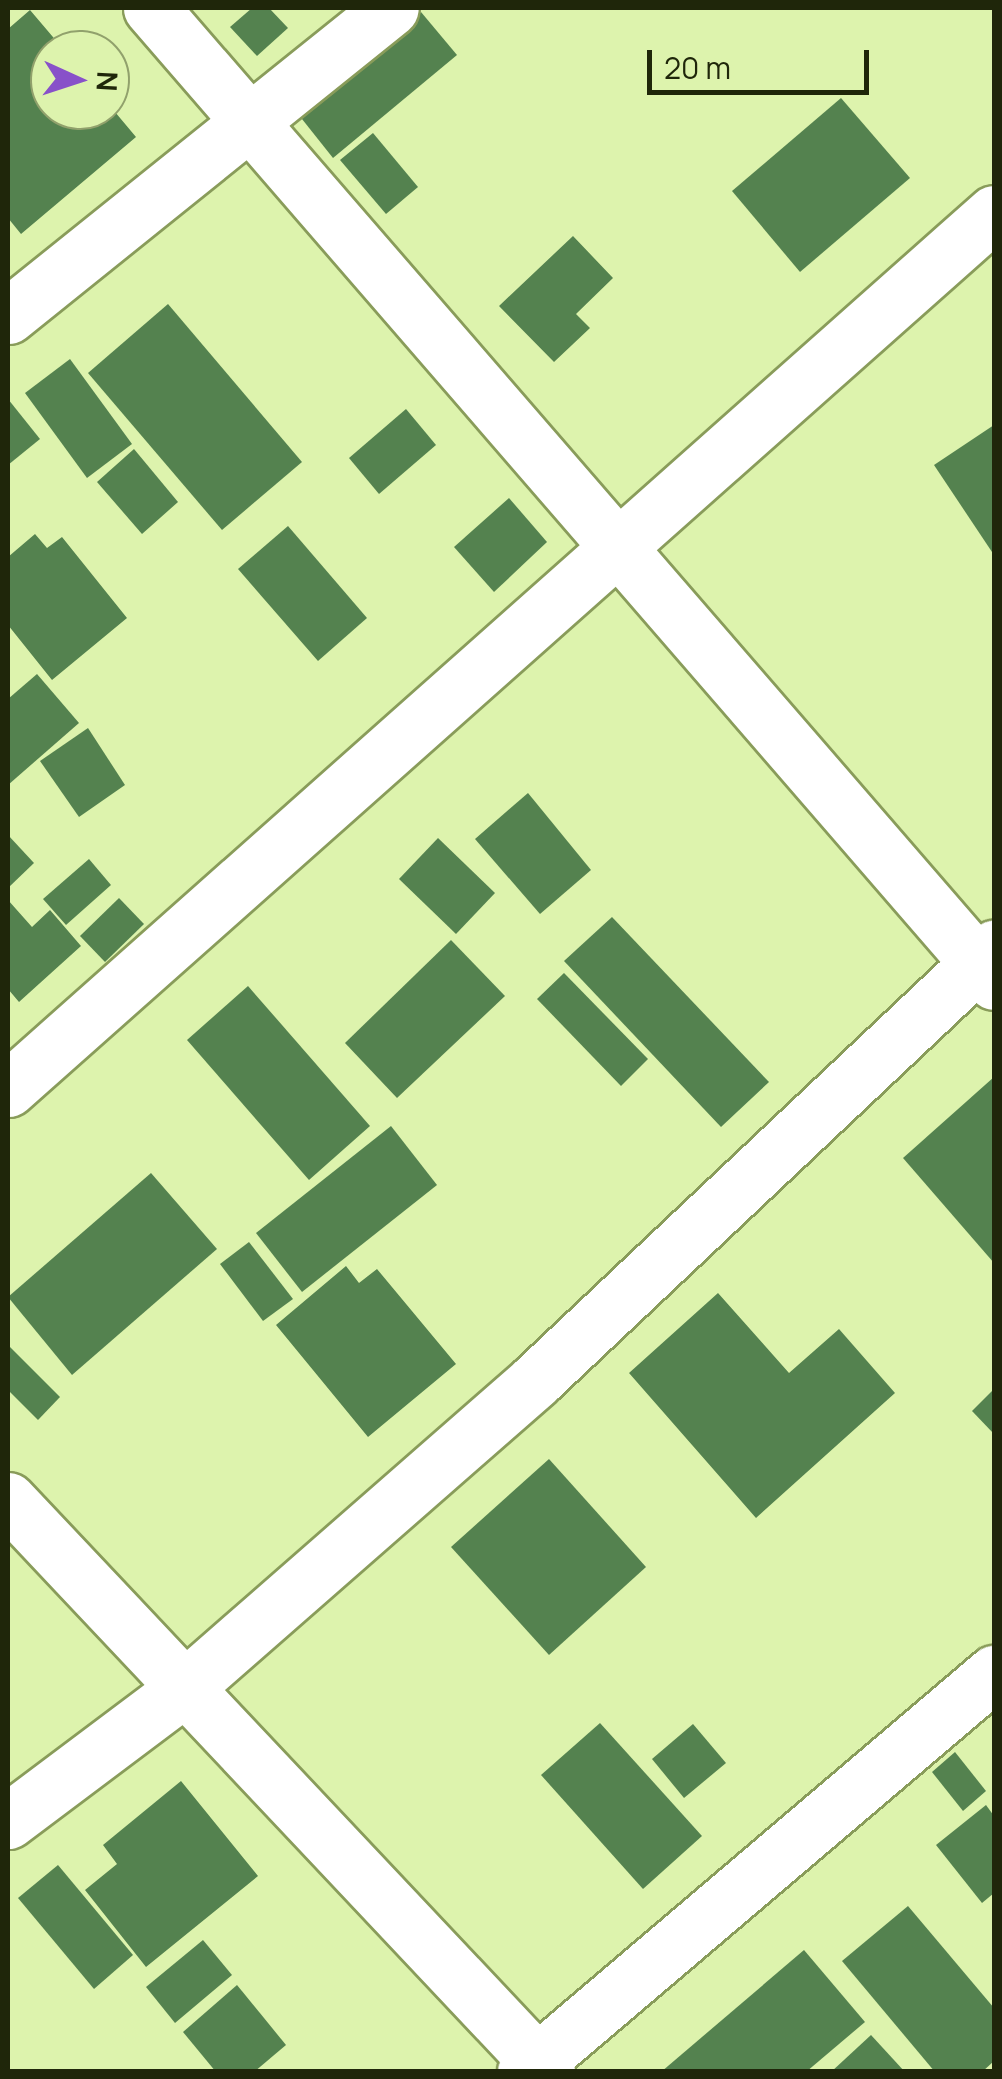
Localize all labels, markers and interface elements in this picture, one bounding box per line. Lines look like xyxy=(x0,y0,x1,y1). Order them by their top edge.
north arrow xyxy=(30,30,130,130)
scale bar xyxy=(652,30,874,92)
text: 20 m xyxy=(664,47,731,88)
text: N xyxy=(88,70,127,92)

